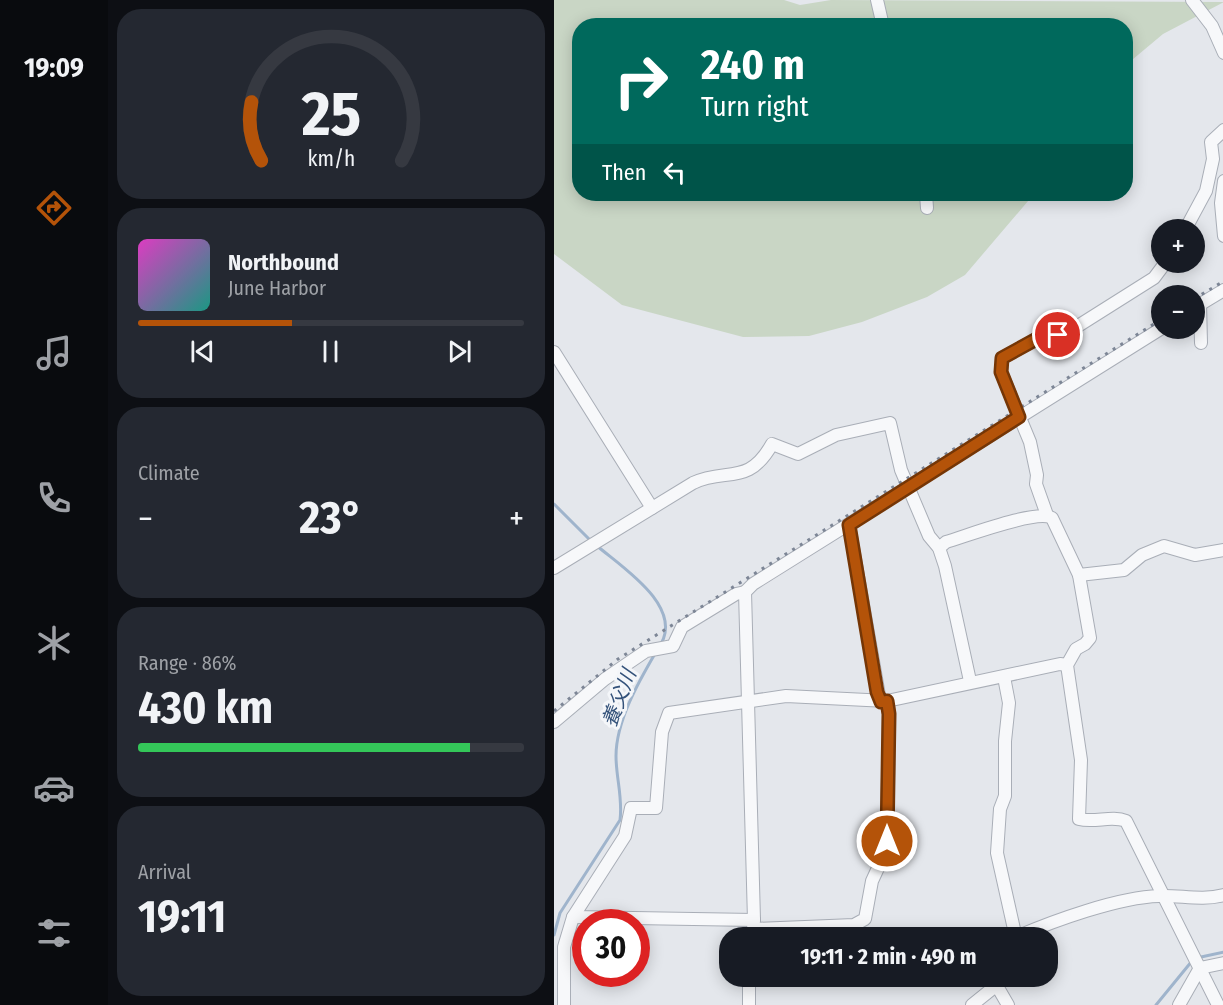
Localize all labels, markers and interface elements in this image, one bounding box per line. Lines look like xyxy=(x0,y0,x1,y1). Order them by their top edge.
text: 240 m xyxy=(701,40,805,90)
icon: right xyxy=(602,42,680,120)
text: 19:09 xyxy=(24,52,84,84)
text: 25 xyxy=(300,77,361,152)
text: Turn right xyxy=(701,91,809,123)
text: km/h xyxy=(307,146,355,172)
icon: left xyxy=(658,156,691,189)
text: Then xyxy=(602,159,646,186)
icon: directions xyxy=(33,187,75,229)
map controls xyxy=(1151,219,1205,339)
button: + xyxy=(1151,219,1205,273)
text: Northbound xyxy=(228,249,339,276)
text: June Harbor xyxy=(228,276,326,300)
button: − xyxy=(1151,285,1205,339)
pin xyxy=(1032,309,1083,360)
icon: arrive xyxy=(1041,318,1074,351)
icon: music xyxy=(33,332,75,374)
icon: previous xyxy=(186,335,219,368)
icon: pause xyxy=(314,335,347,368)
icon: next xyxy=(443,335,476,368)
text: Climate xyxy=(138,461,200,485)
icon: phone xyxy=(33,477,75,519)
text: 23° xyxy=(299,491,363,545)
text: − xyxy=(138,499,153,539)
text: + xyxy=(509,499,524,539)
icon: climate xyxy=(33,622,75,664)
text: Range · 86% xyxy=(138,651,237,675)
water label: 養父川 xyxy=(597,664,642,730)
text: 430 km xyxy=(138,681,273,735)
icon: car xyxy=(33,767,75,809)
position arrow xyxy=(855,809,919,873)
text: Arrival xyxy=(138,860,191,884)
text: 19:11 xyxy=(138,890,226,944)
speed limit sign: 30 xyxy=(572,909,650,987)
icon: filters xyxy=(33,912,75,954)
text: 19:11 · 2 min · 490 m xyxy=(800,943,977,970)

